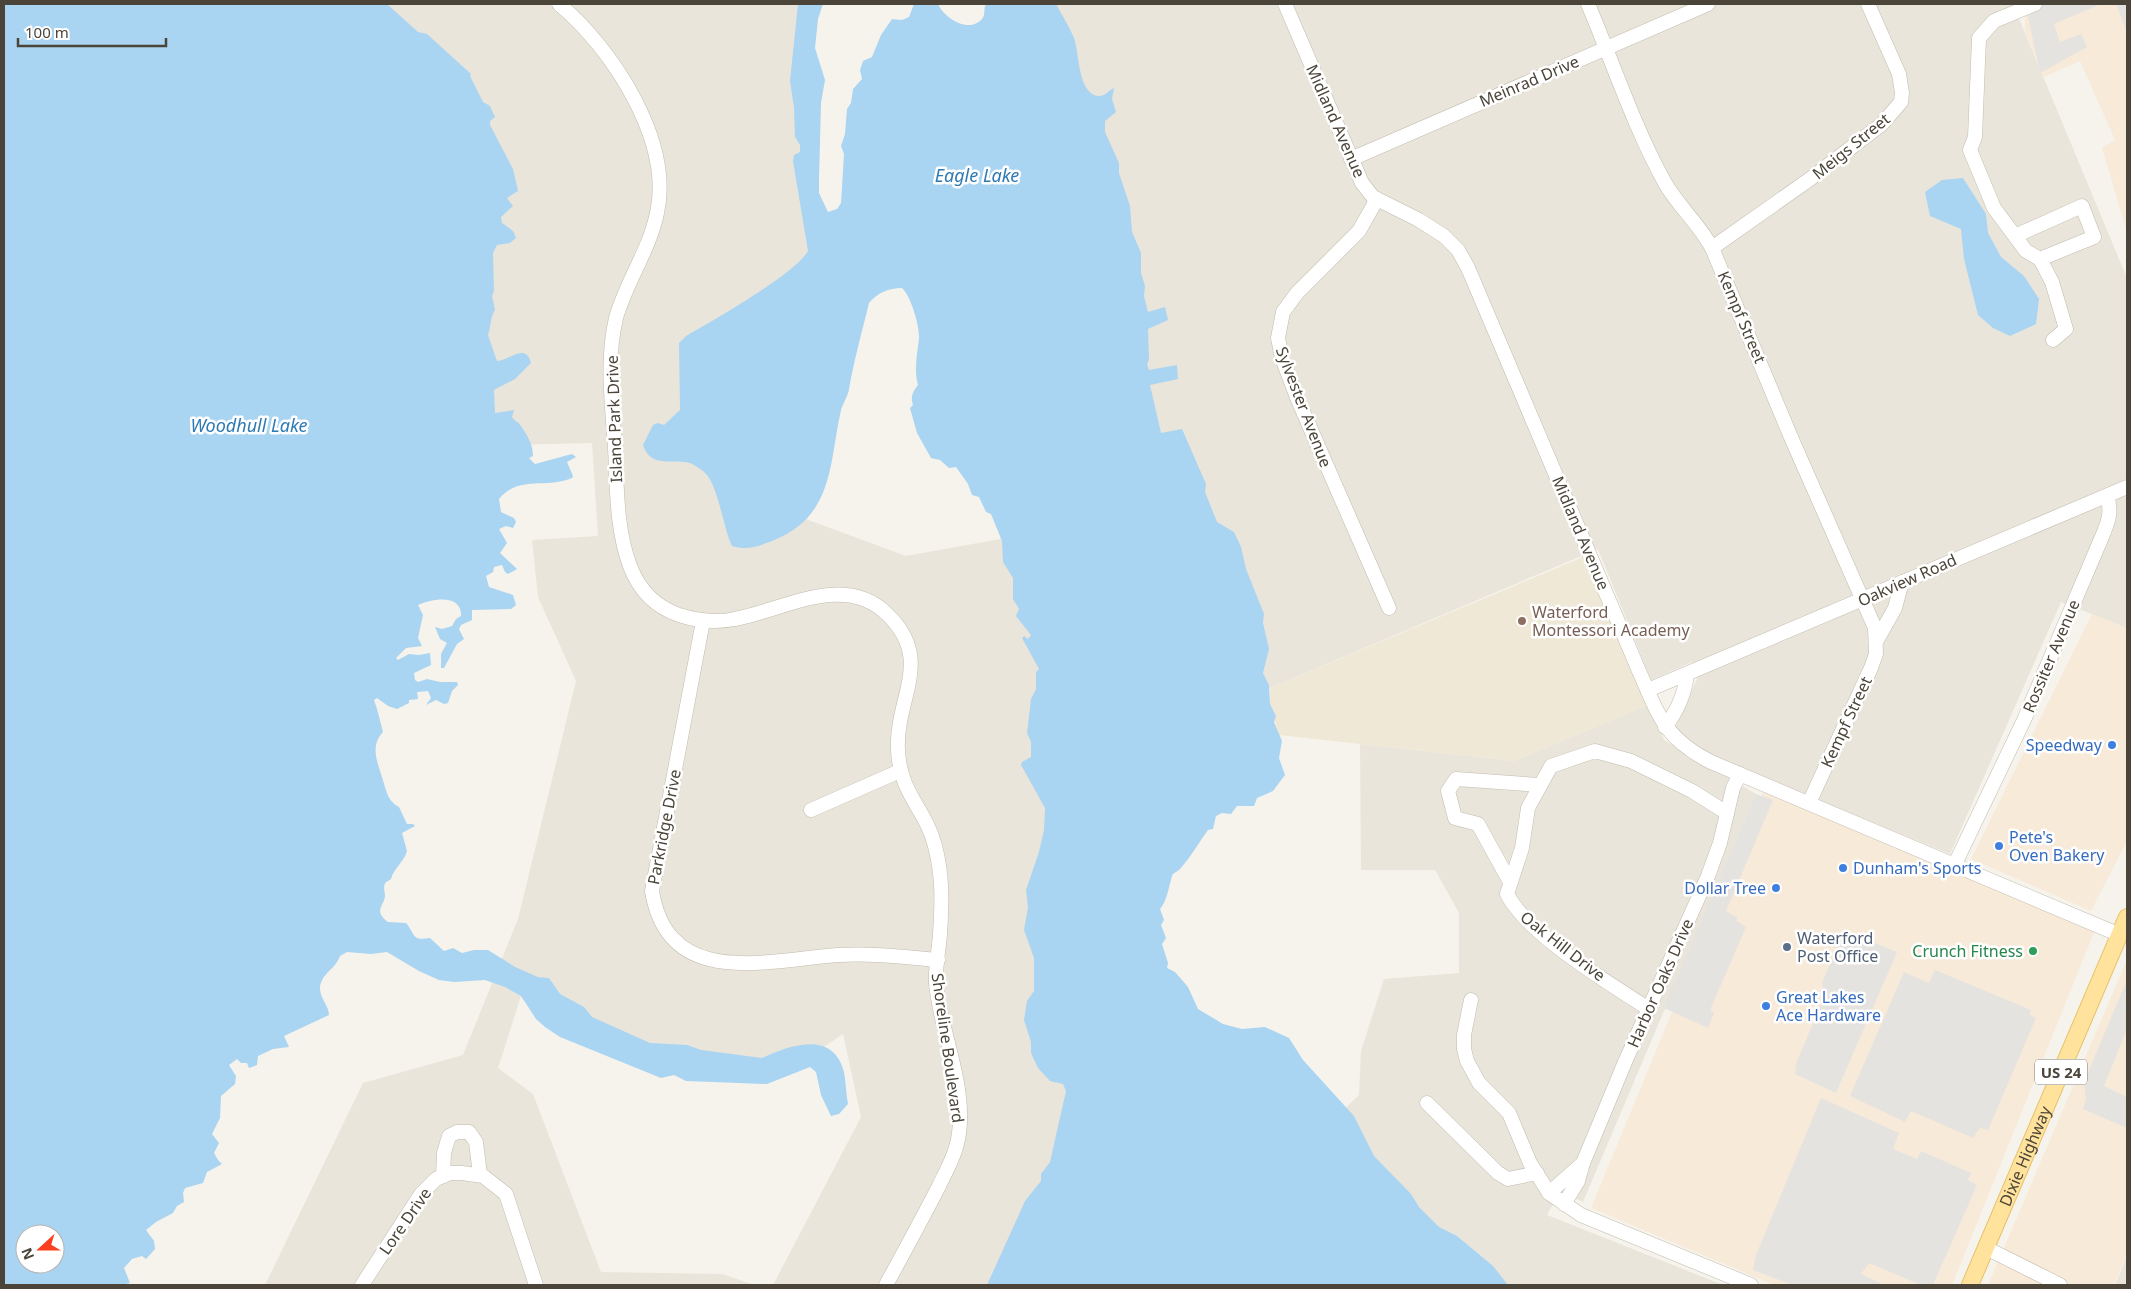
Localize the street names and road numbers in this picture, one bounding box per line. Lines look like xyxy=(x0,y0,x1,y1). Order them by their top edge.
street label: Meinrad Drive xyxy=(1476,50,1582,112)
street label: Midland Avenue xyxy=(1301,61,1371,181)
street label: Meigs Street xyxy=(1808,108,1895,184)
street label: Kempf Street xyxy=(1713,268,1771,367)
street label: Sylvester Avenue xyxy=(1271,343,1337,471)
street label: Island Park Drive xyxy=(601,355,627,483)
street label: Midland Avenue xyxy=(1547,473,1615,593)
street label: Oakview Road xyxy=(1854,548,1960,612)
street label: Rossiter Avenue xyxy=(2017,596,2085,716)
street label: Kempf Street xyxy=(1815,673,1877,771)
street label: Parkridge Drive xyxy=(642,767,686,887)
street label: Oak Hill Drive xyxy=(1516,906,1610,986)
street label: Harbor Oaks Drive xyxy=(1622,915,1698,1051)
street label: Shoreline Boulevard xyxy=(927,972,969,1124)
road number: US 24 xyxy=(2035,1060,2087,1084)
street label: Dixie Highway xyxy=(1994,1102,2056,1210)
street label: Lore Drive xyxy=(374,1183,436,1259)

